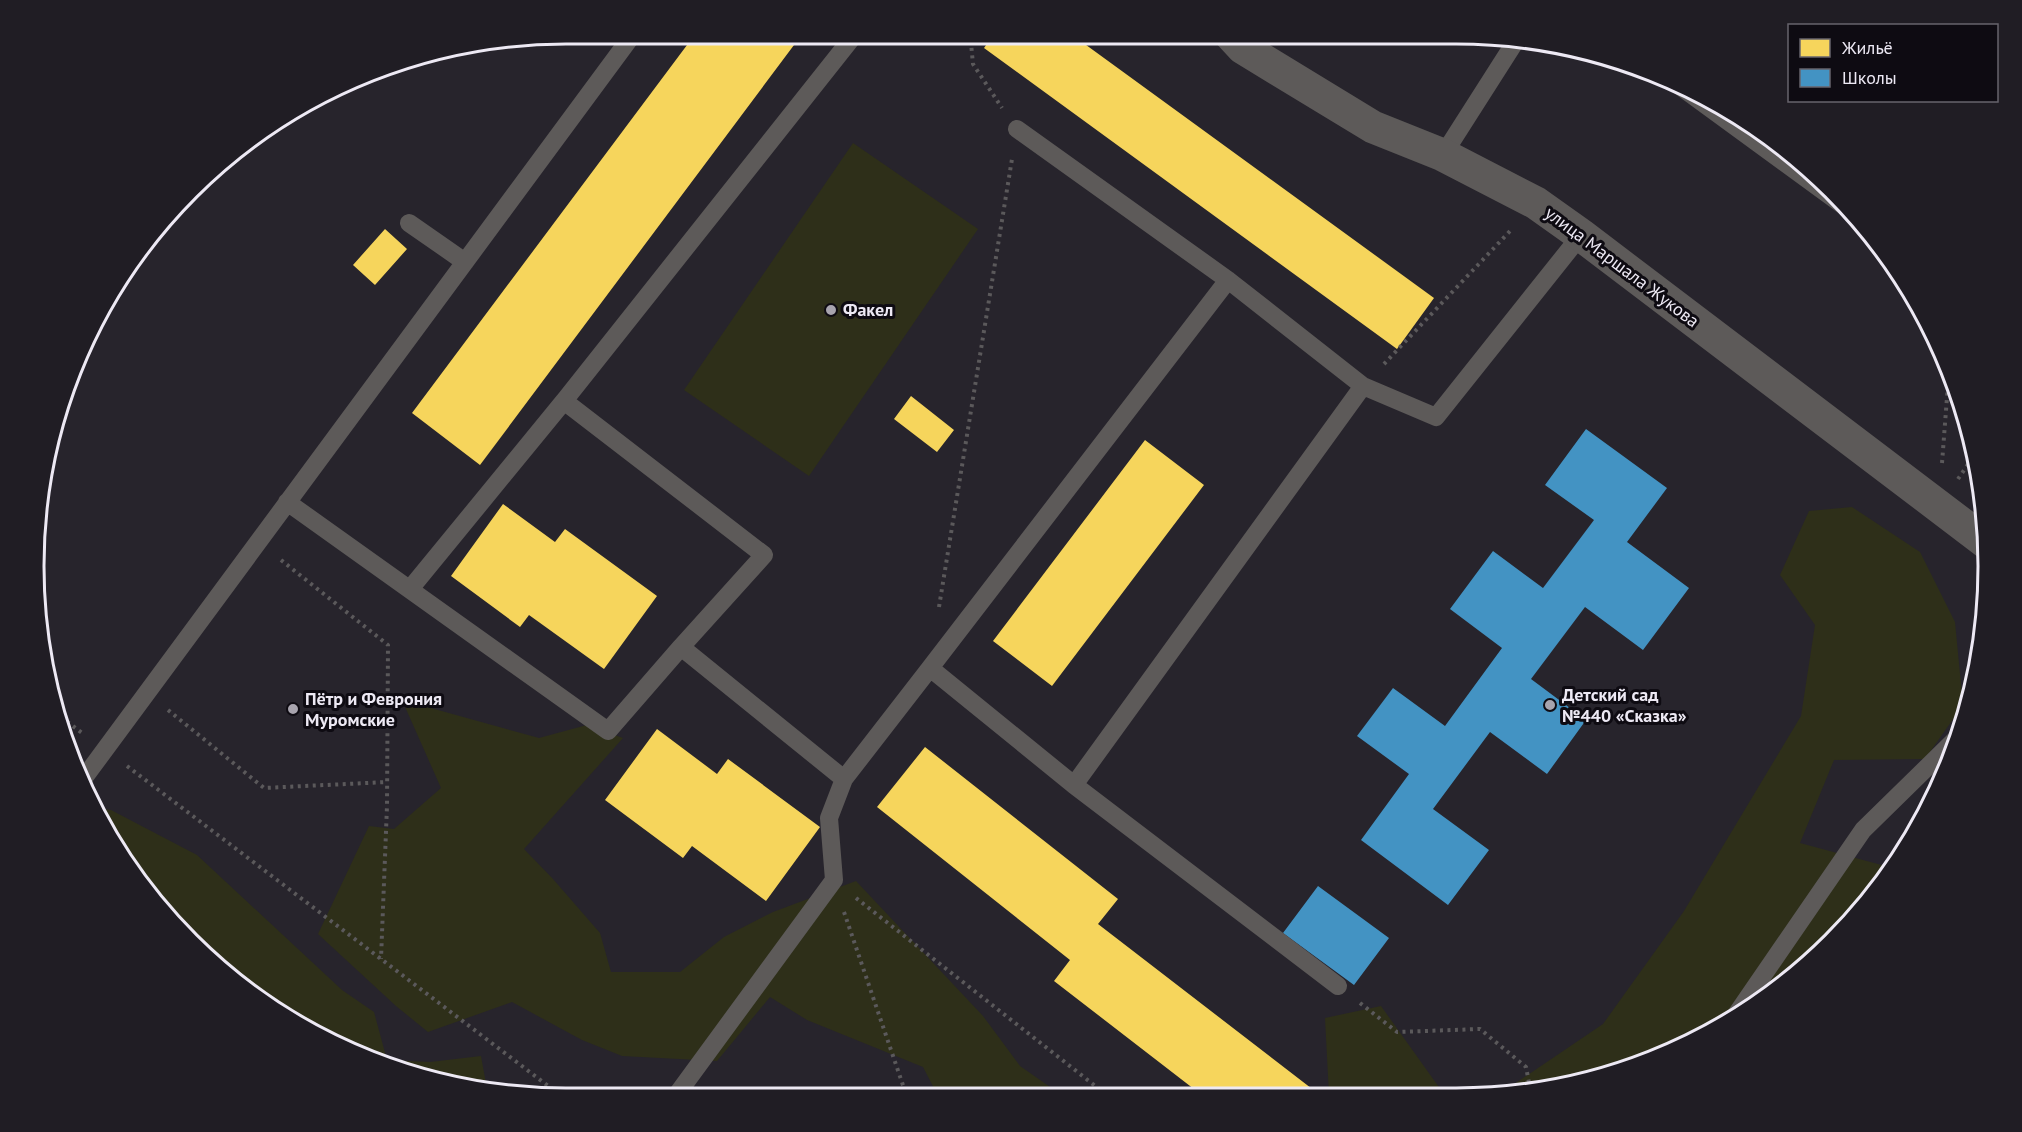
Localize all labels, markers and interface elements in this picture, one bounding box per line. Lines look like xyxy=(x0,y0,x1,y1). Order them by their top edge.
legend xyxy=(1788,24,1998,102)
text: Жильё xyxy=(1841,36,1893,59)
text: Школы xyxy=(1842,66,1897,89)
street label: улица Маршала Жукова xyxy=(1541,201,1704,332)
place label: Факел xyxy=(843,298,893,321)
marker: Факел xyxy=(824,303,838,317)
place label: Детский сад №440 «Сказка» xyxy=(1562,683,1687,727)
place label: Пётр и Феврония Муромские xyxy=(305,687,442,731)
marker: Детский сад №440 «Сказка» xyxy=(1543,698,1557,712)
marker: Пётр и Феврония Муромские xyxy=(286,702,300,716)

